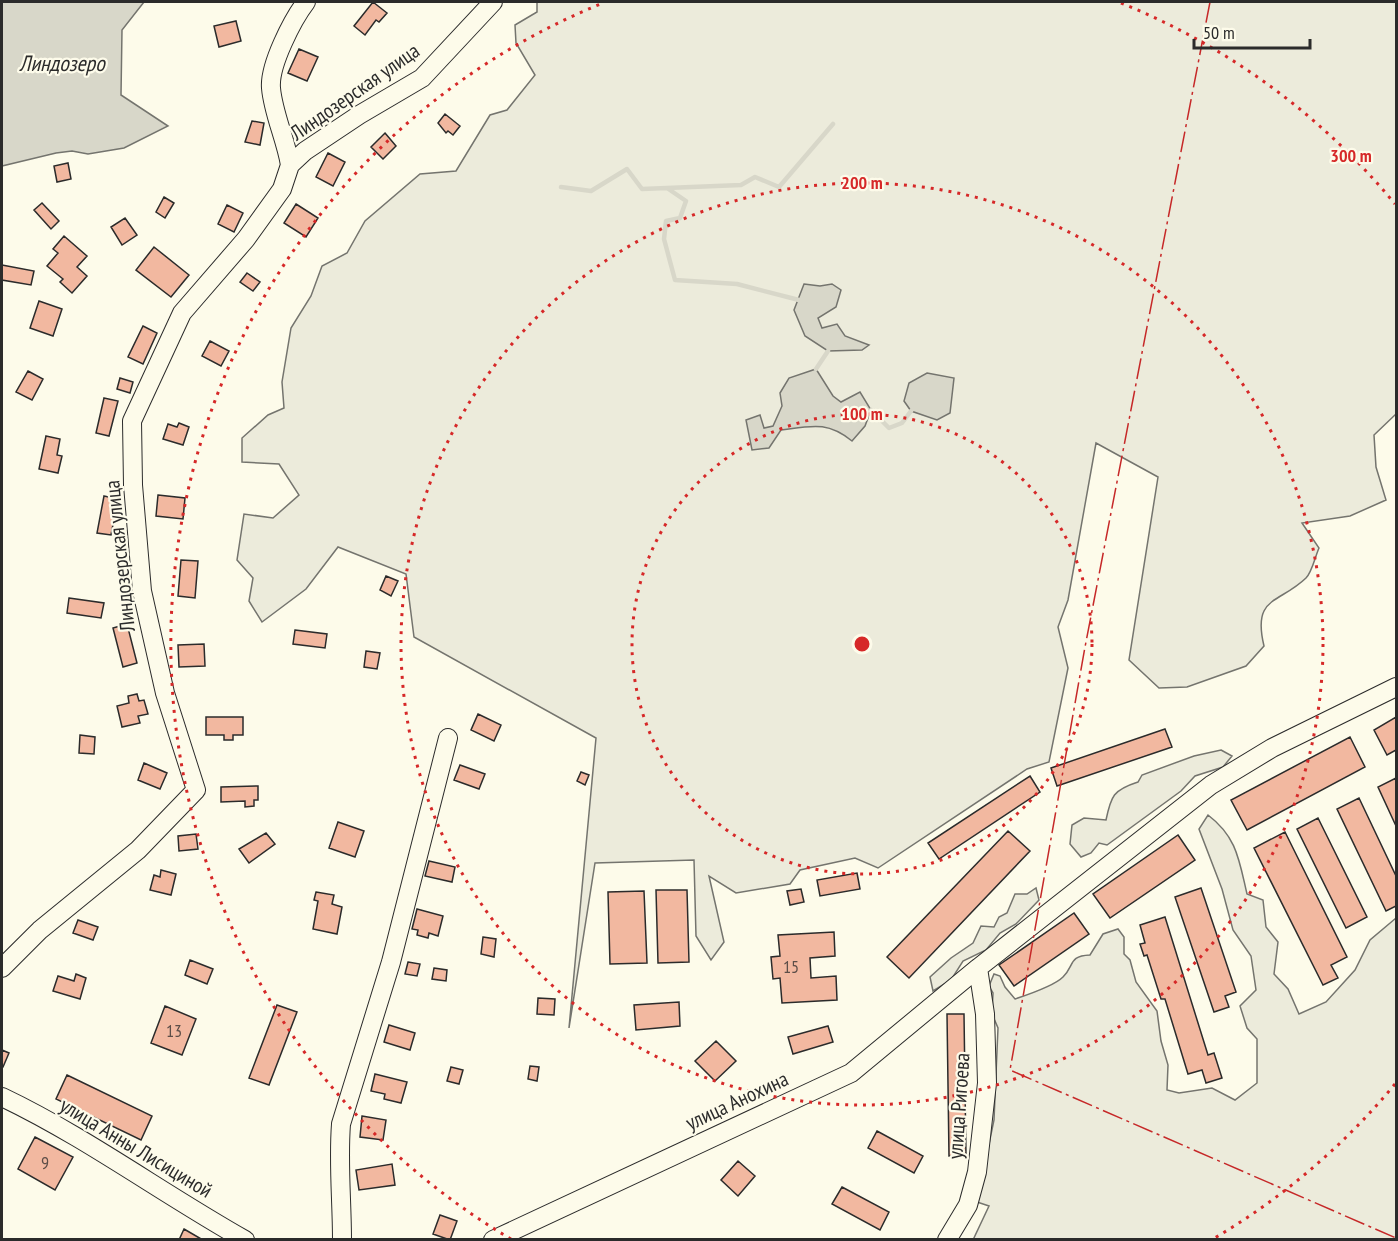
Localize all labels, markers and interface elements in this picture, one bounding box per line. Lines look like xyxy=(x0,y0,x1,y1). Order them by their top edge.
scale bar xyxy=(1194,12,1310,50)
text: 50 m xyxy=(1203,21,1235,44)
street label: Линдозерская улица xyxy=(284,37,425,147)
water label: Линдозеро xyxy=(18,49,106,77)
text: 300 m xyxy=(1330,144,1372,167)
text: 200 m xyxy=(841,171,883,194)
text: 100 m xyxy=(841,402,883,425)
street label: Линдозерская улица xyxy=(98,479,141,634)
centre of rings xyxy=(852,634,872,654)
house number: 15 xyxy=(783,955,799,978)
house number: 13 xyxy=(166,1019,182,1042)
street label: улица Ригоева xyxy=(941,1052,976,1160)
street label: улица Анохина xyxy=(681,1065,792,1136)
street label: улица Анны Лисициной xyxy=(55,1091,217,1204)
house number: 9 xyxy=(41,1151,49,1174)

